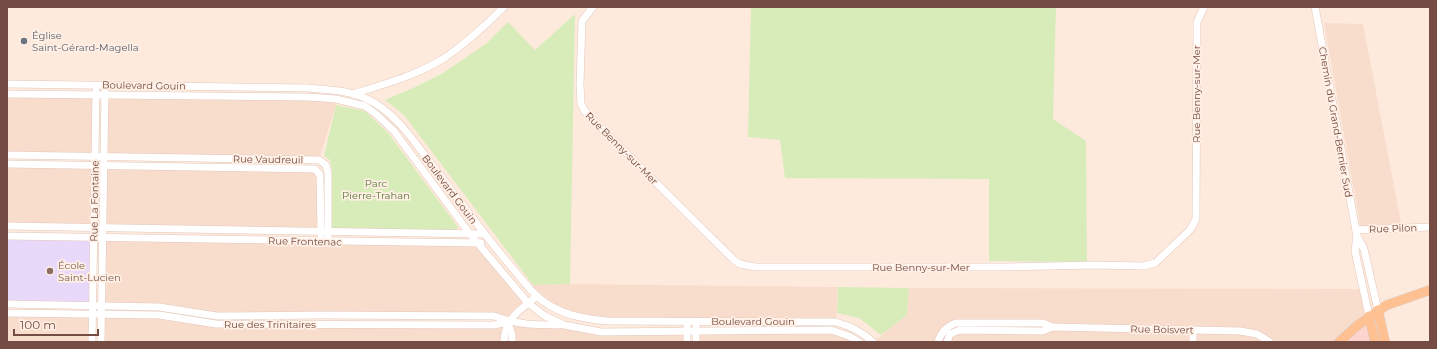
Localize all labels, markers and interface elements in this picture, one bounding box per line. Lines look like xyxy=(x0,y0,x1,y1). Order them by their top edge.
place label: Église Saint-Gérard-Magella xyxy=(32,29,139,54)
marker: Église Saint-Gérard-Magella xyxy=(19,36,29,46)
street label: Rue Benny-sur-Mer xyxy=(1190,45,1203,143)
street label: Chemin du Grand-Bernier Sud xyxy=(1316,46,1355,198)
street label: Boulevard Gouin xyxy=(102,78,186,93)
street label: Rue Benny-sur-Mer xyxy=(583,109,661,187)
street label: Rue Vaudreuil xyxy=(233,152,303,167)
street label: Boulevard Gouin xyxy=(419,152,480,227)
street label: Rue La Fontaine xyxy=(87,160,102,242)
park label: Parc Pierre-Trahan xyxy=(342,177,410,202)
street label: Rue Pilon xyxy=(1369,221,1417,236)
street label: Rue Frontenac xyxy=(268,234,342,249)
place label: École Saint-Lucien xyxy=(58,259,121,284)
street label: Rue Benny-sur-Mer xyxy=(872,261,970,274)
marker: École Saint-Lucien xyxy=(45,266,55,276)
scale bar xyxy=(14,311,98,337)
street label: Boulevard Gouin xyxy=(711,315,795,328)
text: 100 m xyxy=(20,317,56,332)
street label: Rue des Trinitaires xyxy=(224,318,316,331)
street label: Rue Boisvert xyxy=(1130,322,1194,337)

